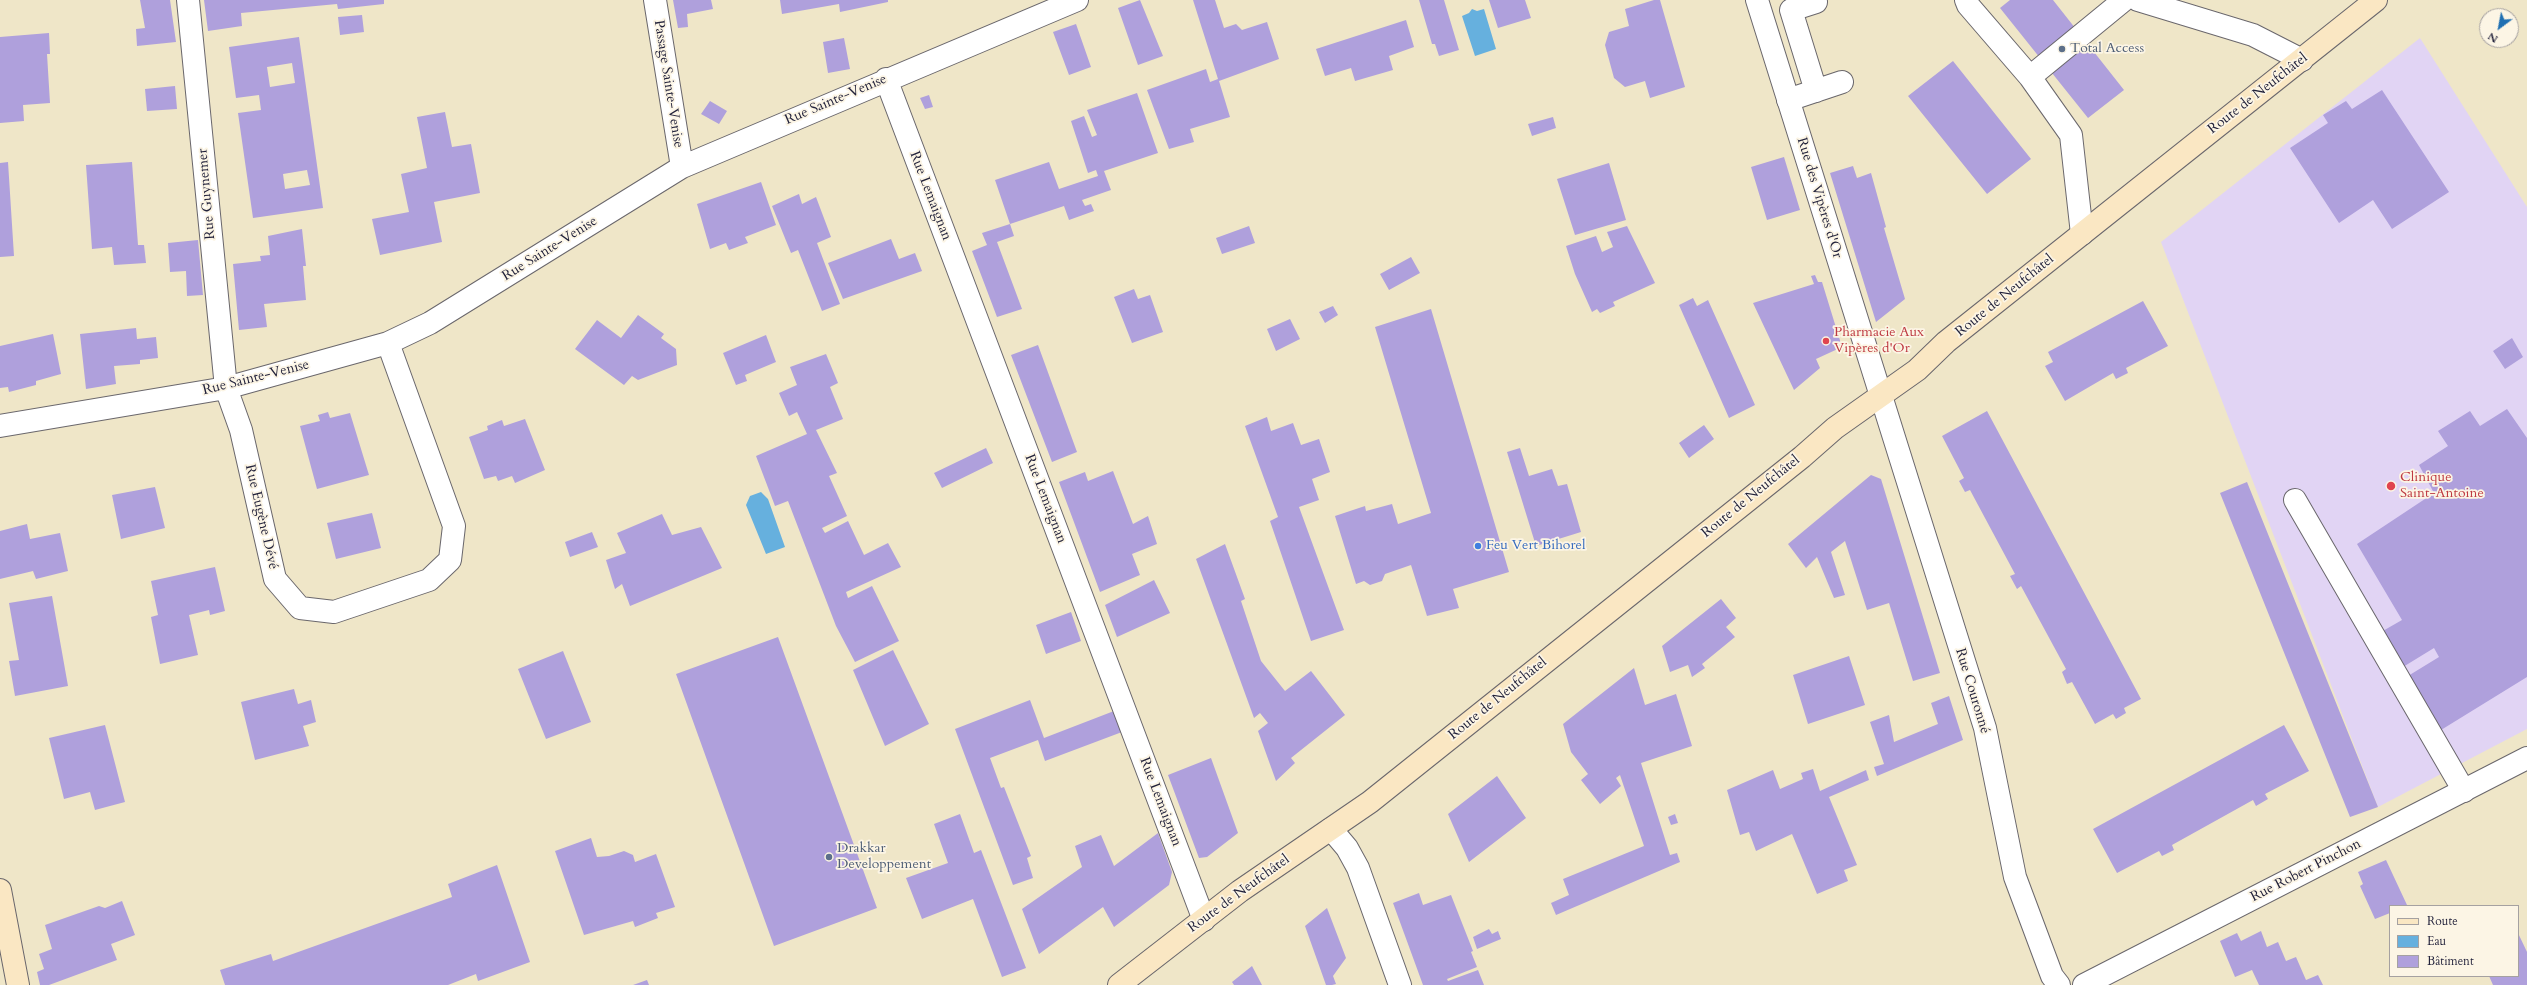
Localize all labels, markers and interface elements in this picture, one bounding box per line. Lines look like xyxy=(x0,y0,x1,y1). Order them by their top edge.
north arrow xyxy=(2479,8,2519,48)
street label: Passage Sainte-Venise xyxy=(650,19,686,149)
text: N xyxy=(2485,29,2501,47)
place label: Total Access xyxy=(2070,41,2144,57)
marker: Total Access xyxy=(2057,44,2067,54)
street label: Route de Neufchâtel xyxy=(2205,50,2311,138)
street label: Rue Sainte-Venise xyxy=(783,71,889,129)
street label: Rue des Vipères d'Or xyxy=(1793,136,1845,260)
street label: Rue Guynemer xyxy=(195,148,219,240)
street label: Rue Lemaignan xyxy=(905,149,955,243)
street label: Rue Sainte-Venise xyxy=(499,213,601,285)
street label: Route de Neufchâtel xyxy=(1952,251,2058,341)
place label: Pharmacie Aux Vipères d'Or xyxy=(1834,325,1924,358)
marker: Pharmacie Aux Vipères d'Or xyxy=(1821,336,1831,346)
street label: Rue Sainte-Venise xyxy=(201,357,311,399)
street label: Rue Lemaignan xyxy=(1020,452,1070,546)
street label: Route de Neufchâtel xyxy=(1698,452,1804,542)
street label: Rue Eugène Dévé xyxy=(241,463,281,571)
place label: Clinique Saint-Antoine xyxy=(2400,470,2484,502)
marker: Clinique Saint-Antoine xyxy=(2385,480,2397,492)
place label: Feu Vert Bihorel xyxy=(1486,538,1585,554)
marker: Feu Vert Bihorel xyxy=(1473,541,1483,551)
street label: Rue Couronné xyxy=(1951,646,1993,736)
street label: Route de Neufchâtel xyxy=(1445,654,1551,744)
street label: Rue Lemaignan xyxy=(1135,755,1185,849)
street label: Rue Robert Pinchon xyxy=(2248,836,2364,906)
place label: Drakkar Developpement xyxy=(837,841,931,874)
street label: Route de Neufchâtel xyxy=(1185,851,1293,937)
marker: Drakkar Developpement xyxy=(824,852,834,862)
legend xyxy=(2389,905,2519,977)
text: Route xyxy=(2427,913,2458,929)
text: Eau xyxy=(2427,933,2446,949)
text: Bâtiment xyxy=(2427,953,2474,969)

